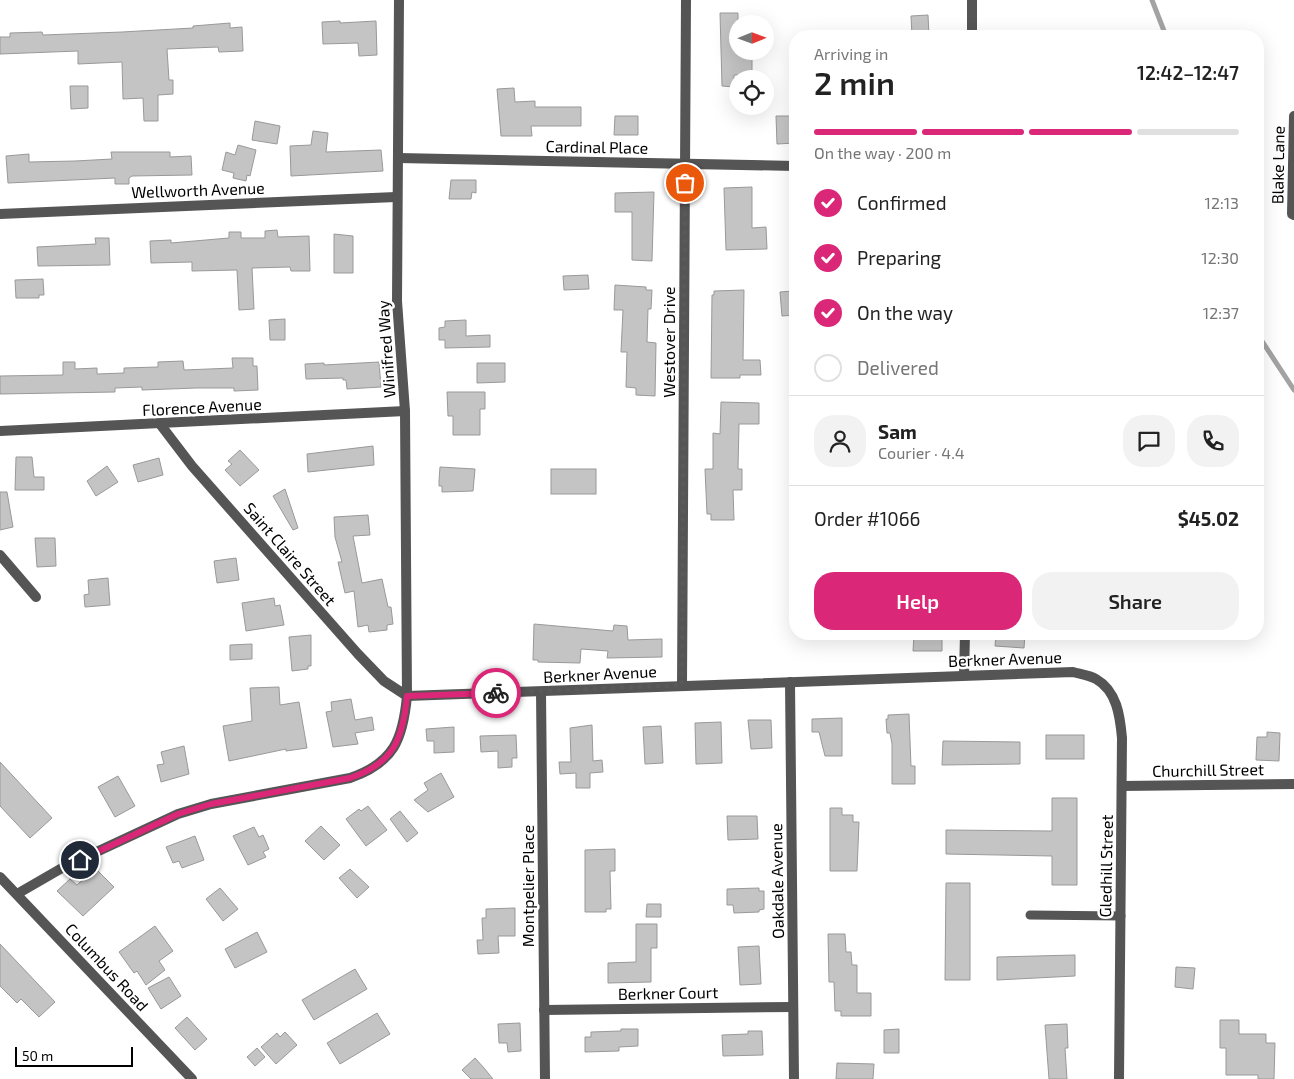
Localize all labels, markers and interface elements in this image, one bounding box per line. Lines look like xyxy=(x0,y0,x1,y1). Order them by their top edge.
north arrow xyxy=(729,15,774,60)
map controls xyxy=(729,15,774,115)
text: Arriving in xyxy=(814,44,888,63)
text: 12:42–12:47 xyxy=(1137,61,1239,84)
text: 2 min xyxy=(814,63,895,101)
button: locate xyxy=(729,70,774,115)
street label: Blake Lane xyxy=(1267,126,1288,204)
street label: Cardinal Place xyxy=(546,136,648,157)
text: On the way · 200 m xyxy=(814,143,951,162)
pin xyxy=(664,162,706,204)
icon: bag xyxy=(671,169,699,197)
street label: Wellworth Avenue xyxy=(131,178,265,201)
icon: check xyxy=(814,189,842,217)
text: Confirmed xyxy=(857,191,947,214)
text: 12:13 xyxy=(1205,193,1239,212)
icon: check xyxy=(814,244,842,272)
text: Preparing xyxy=(857,246,941,269)
text: 12:30 xyxy=(1201,248,1239,267)
street label: Westover Drive xyxy=(659,286,678,398)
street label: Winifred Way xyxy=(373,299,398,399)
icon: check xyxy=(814,299,842,327)
text: On the way xyxy=(857,301,953,324)
text: 12:37 xyxy=(1203,303,1239,322)
text: Delivered xyxy=(857,356,939,379)
street label: Florence Avenue xyxy=(142,394,262,419)
button: person xyxy=(814,415,866,467)
button: chat xyxy=(1123,415,1175,467)
button: phone xyxy=(1187,415,1239,467)
text: Sam xyxy=(878,420,917,443)
text: Courier · 4.4 xyxy=(878,443,965,462)
street label: Saint Claire Street xyxy=(241,498,340,609)
text: Order #1066 xyxy=(814,507,920,530)
text: $45.02 xyxy=(1178,507,1239,530)
button: Help xyxy=(814,572,1022,630)
button: Share xyxy=(1032,572,1239,630)
street label: Berkner Avenue xyxy=(948,647,1062,670)
street label: Berkner Avenue xyxy=(543,661,657,686)
courier xyxy=(471,668,521,718)
icon: bike xyxy=(482,679,510,707)
street label: Churchill Street xyxy=(1152,759,1264,780)
street label: Gledhill Street xyxy=(1095,814,1116,918)
street label: Oakdale Avenue xyxy=(766,823,787,939)
street label: Montpelier Place xyxy=(518,825,537,947)
pin xyxy=(59,839,101,881)
icon: home xyxy=(66,846,94,874)
street label: Columbus Road xyxy=(62,919,153,1014)
street label: Berkner Court xyxy=(618,982,718,1003)
scale bar xyxy=(15,1044,132,1067)
text: 50 m xyxy=(22,1047,53,1064)

